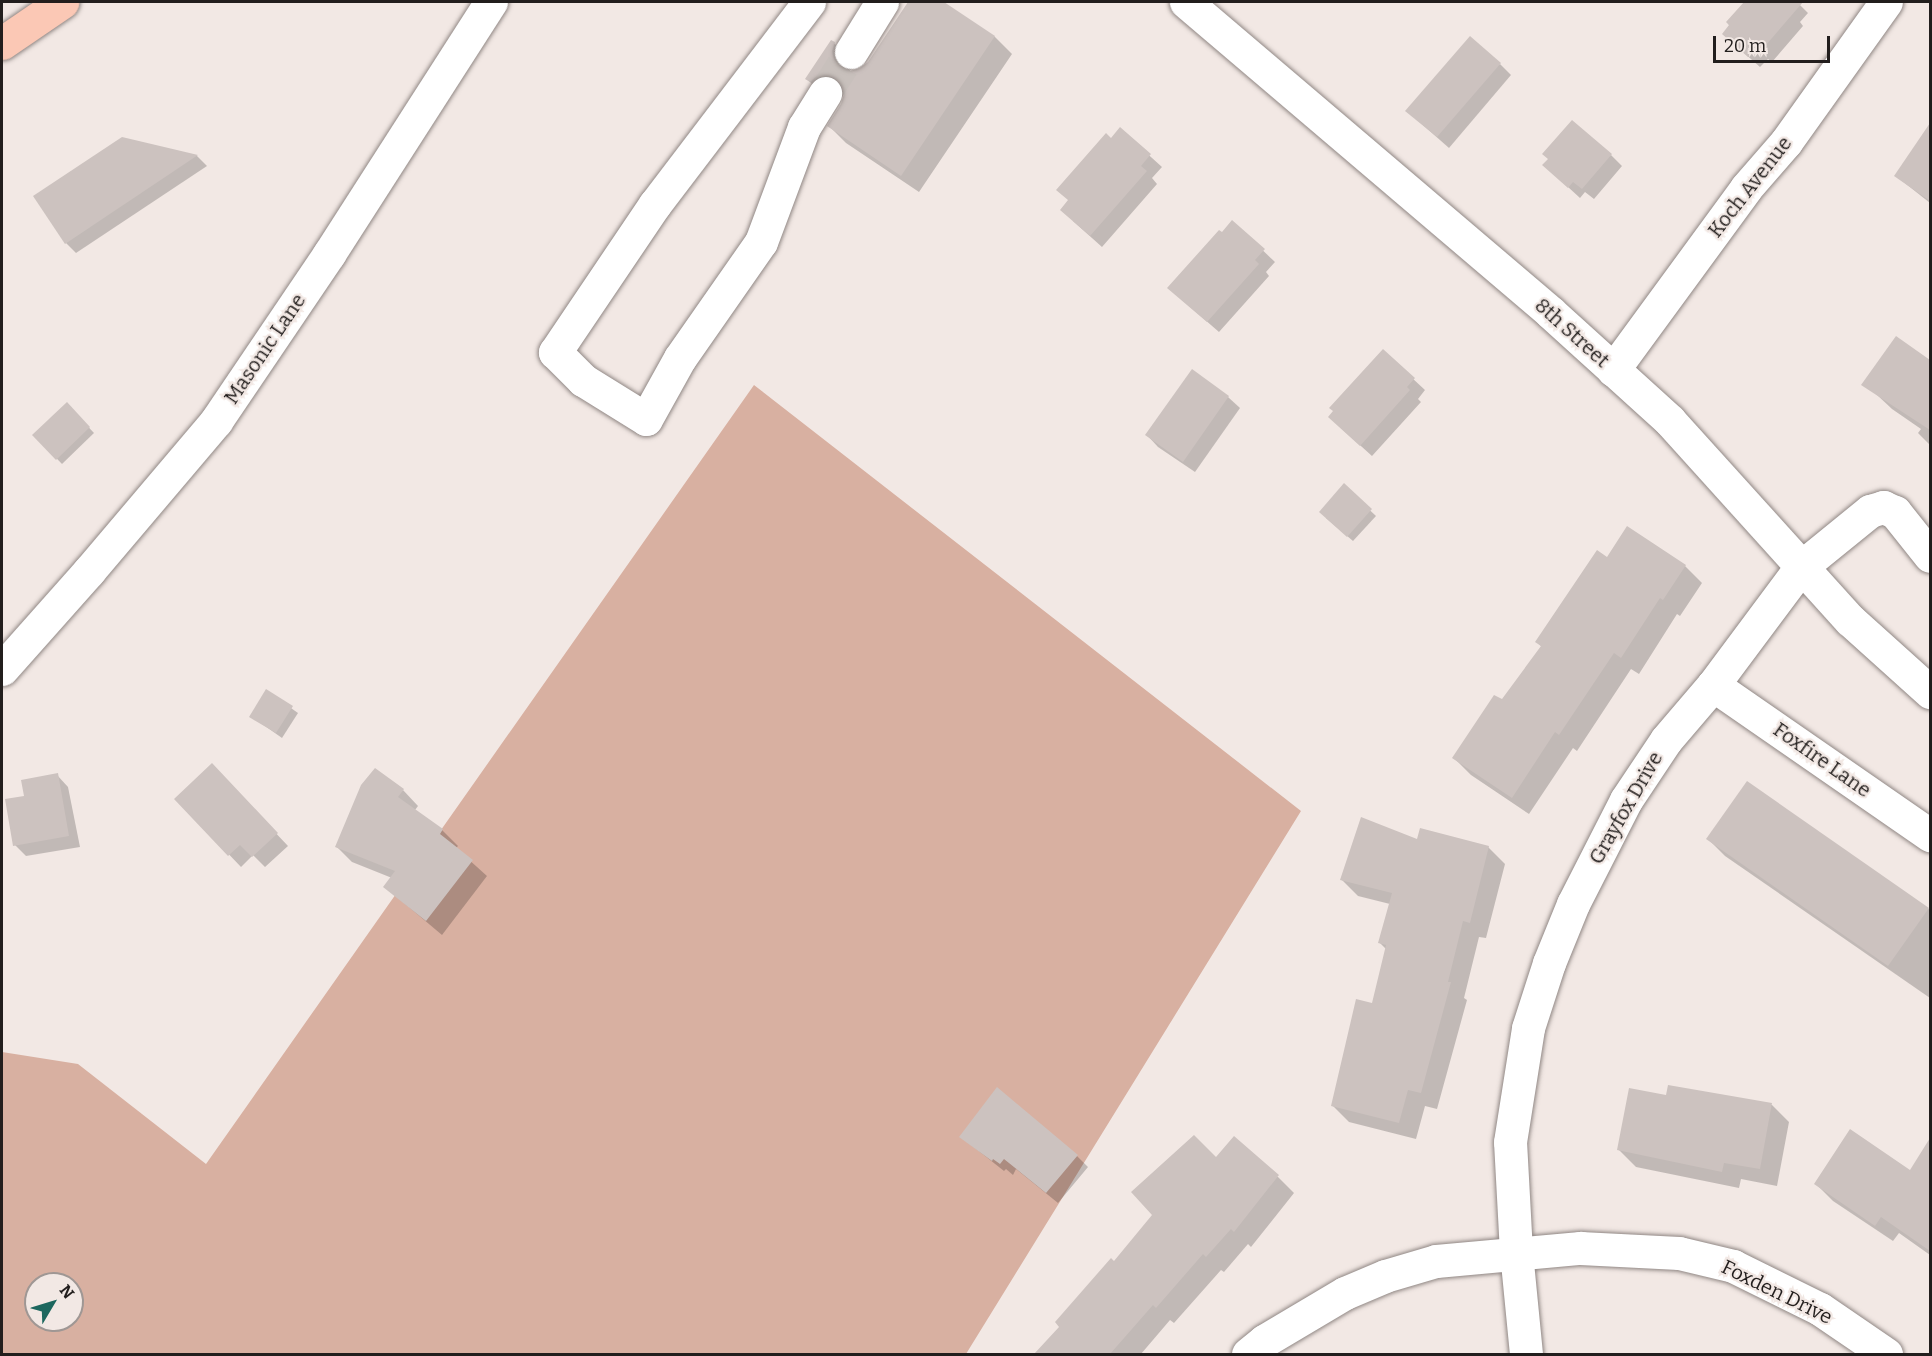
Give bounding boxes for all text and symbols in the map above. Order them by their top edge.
scale bar [1716,24,1833,62]
text: 20 m [1724,35,1766,57]
street label: Koch Avenue [1703,132,1797,242]
street label: Masonic Lane [219,289,311,409]
street label: 8th Street [1530,293,1614,373]
street label: Foxfire Lane [1769,718,1875,802]
street label: Grayfox Drive [1584,748,1668,868]
street label: Foxden Drive [1718,1255,1836,1329]
north arrow [24,1272,84,1332]
text: N [56,1281,78,1303]

